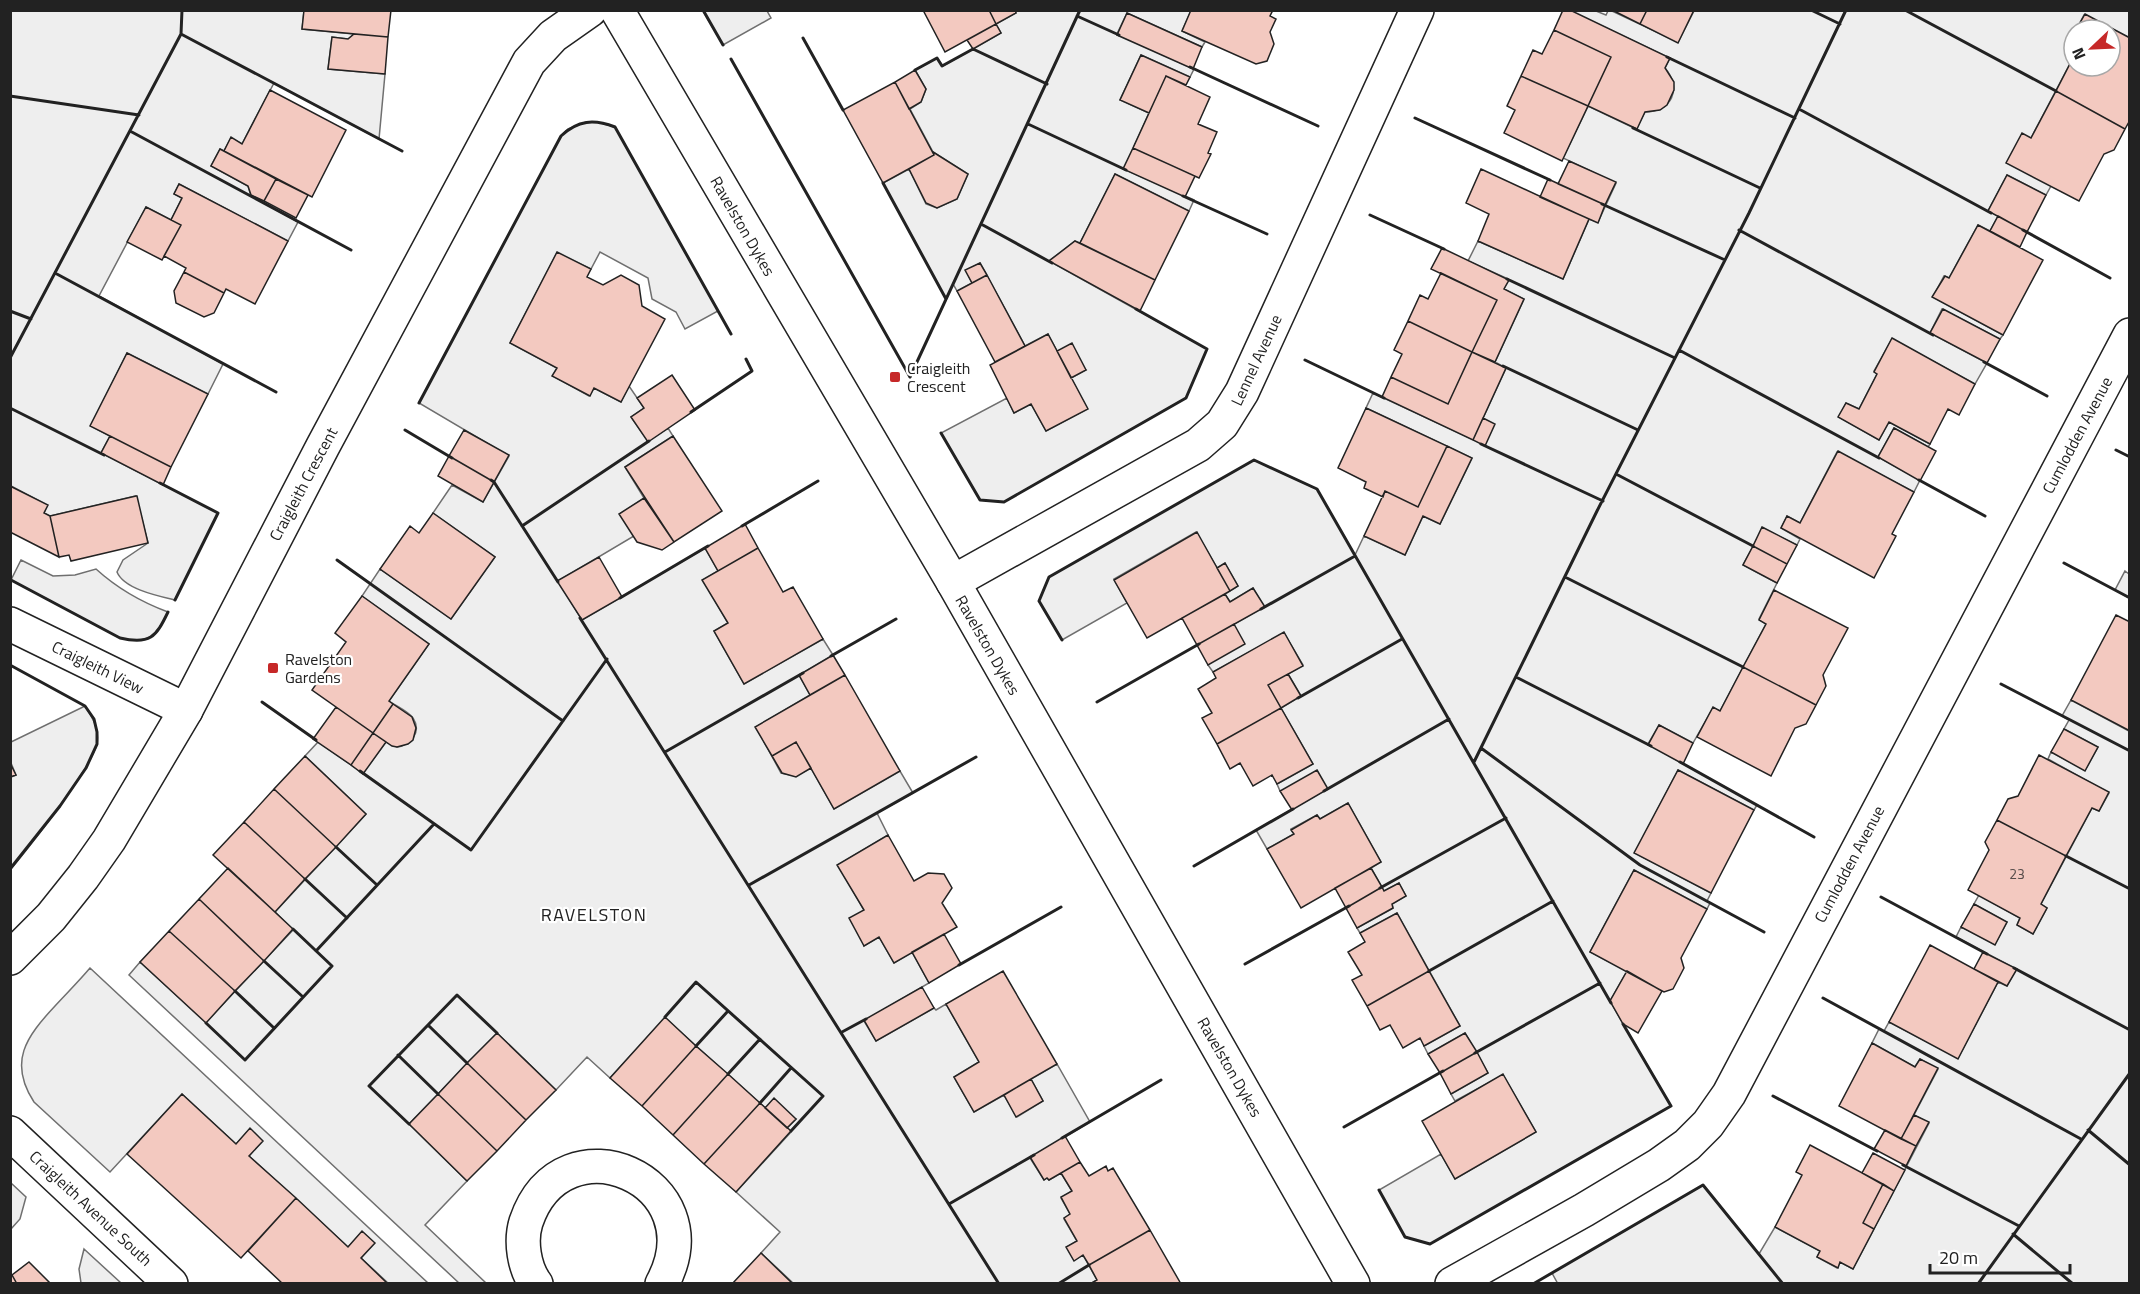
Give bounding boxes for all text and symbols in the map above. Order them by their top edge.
north arrow [2062,18,2122,78]
text: N [2065,44,2091,64]
street label: Ravelston Dykes [705,172,781,280]
street label: Lennel Avenue [1224,310,1288,410]
place label: Craigleith Crescent [907,356,970,398]
marker: Craigleith Crescent [888,370,902,384]
street label: Cumlodden Avenue [2036,372,2118,498]
street label: Craigleith Crescent [263,423,343,545]
street label: Ravelston Dykes [950,591,1026,699]
street label: Craigleith View [48,634,148,700]
place label: Ravelston Gardens [285,647,352,689]
marker: Ravelston Gardens [266,661,280,675]
street label: Cumlodden Avenue [1808,801,1890,927]
house number: 23 [2009,863,2025,884]
district label: RAVELSTON [541,901,647,928]
street label: Ravelston Dykes [1192,1013,1268,1121]
street label: Craigleith Avenue South [24,1145,158,1271]
scale bar [1930,1237,2070,1275]
text: 20 m [1939,1244,1978,1271]

